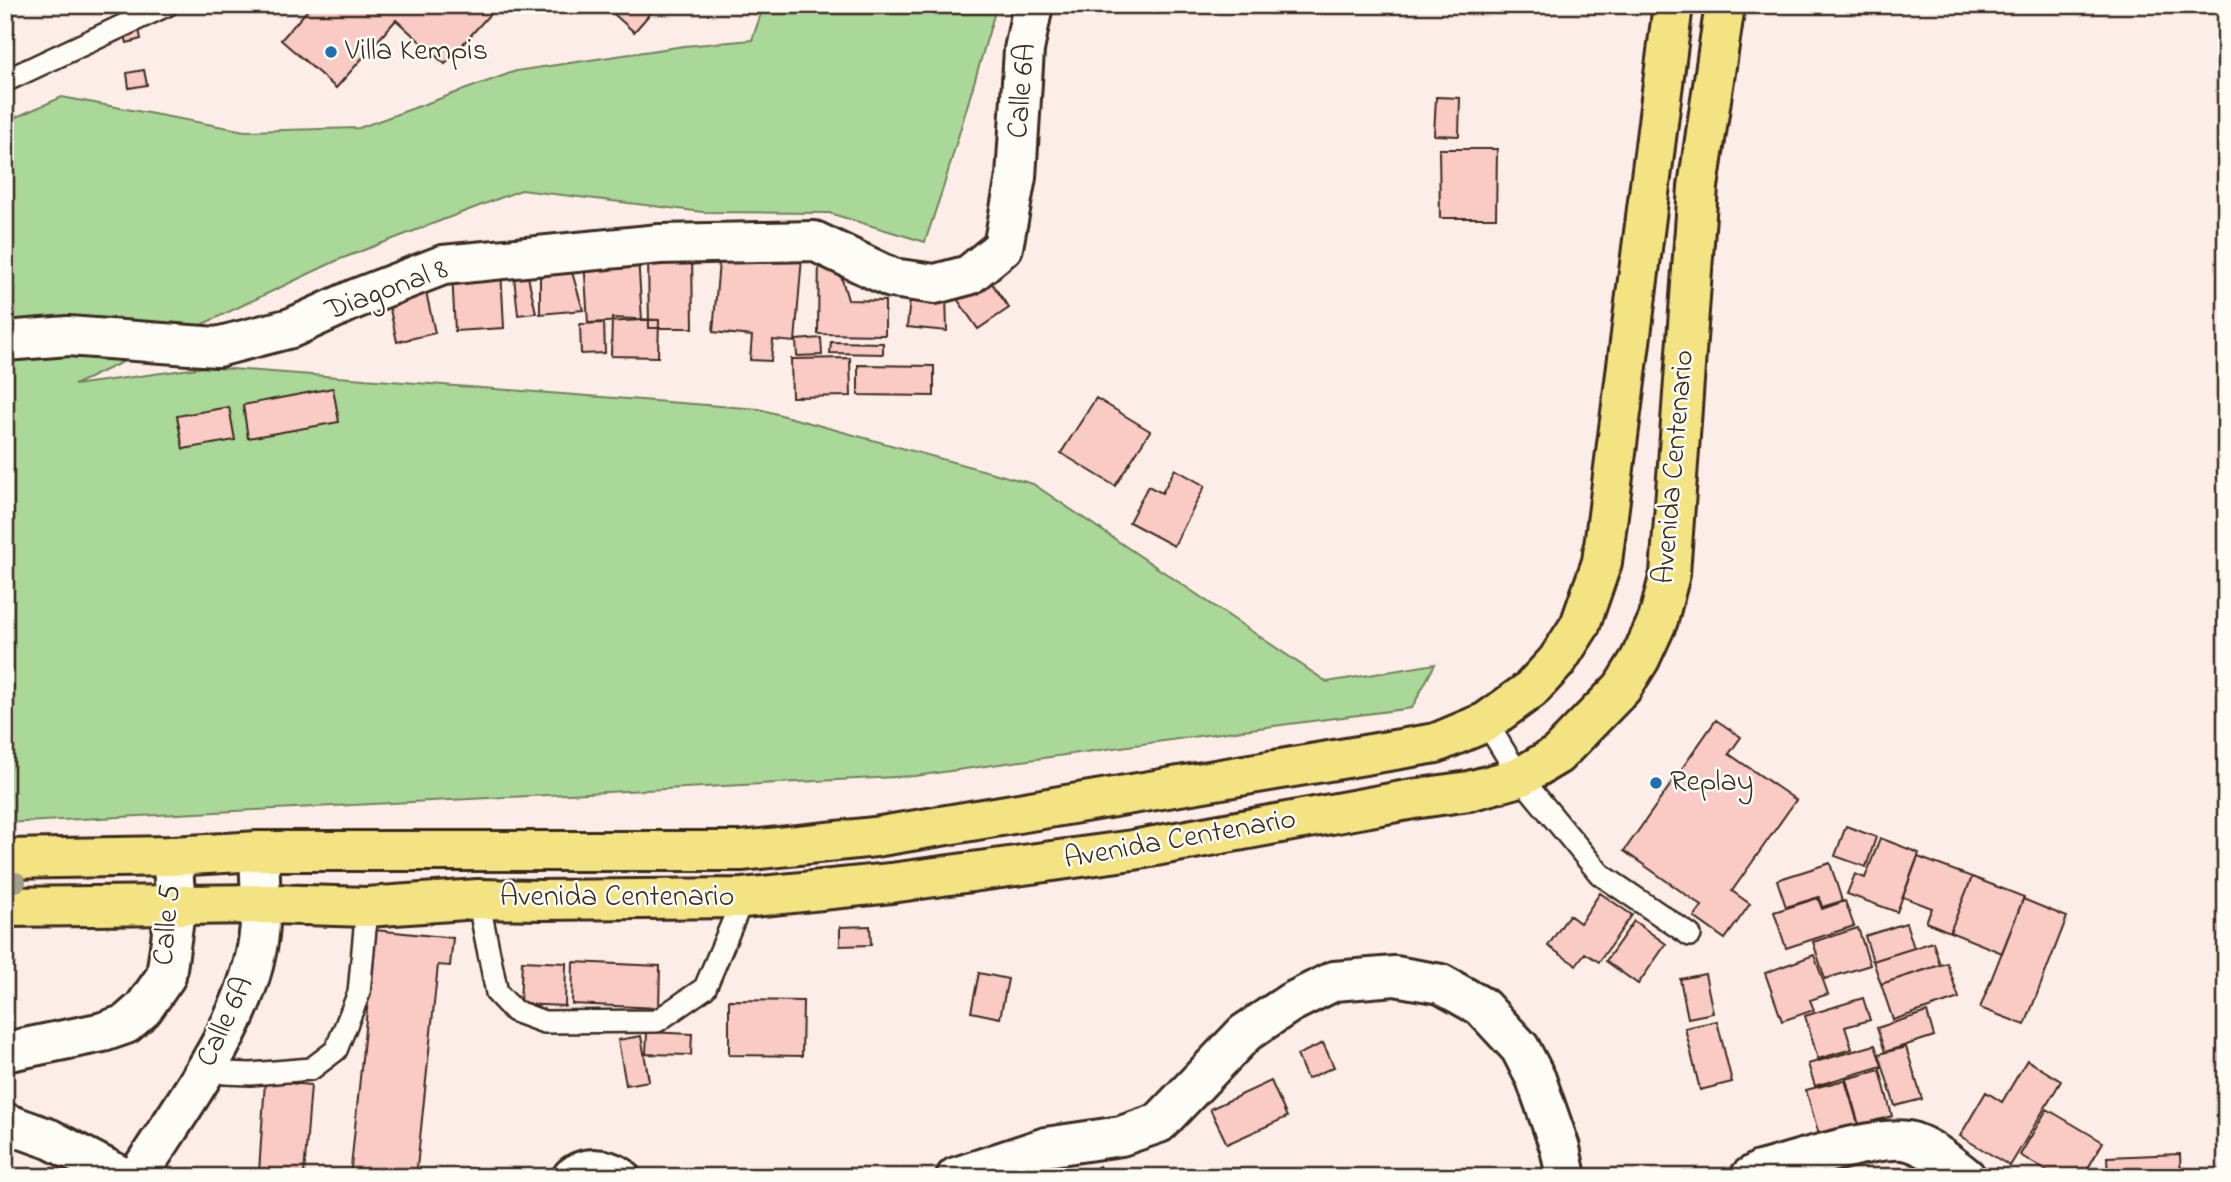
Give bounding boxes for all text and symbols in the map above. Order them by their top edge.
place label: Villa Kempis [344,30,488,74]
street label: Calle 6A [997,42,1049,140]
marker: Villa Kempis [323,44,339,60]
street label: Diagonal 8 [319,249,454,334]
street label: Avenida Centenario [1643,348,1707,586]
place label: Replay [1670,761,1753,805]
marker: Replay [1648,775,1664,791]
street label: Avenida Centenario [1061,798,1299,882]
street label: Avenida Centenario [500,876,734,920]
street label: Calle 5 [143,883,193,967]
street label: Calle 6A [186,969,266,1075]

